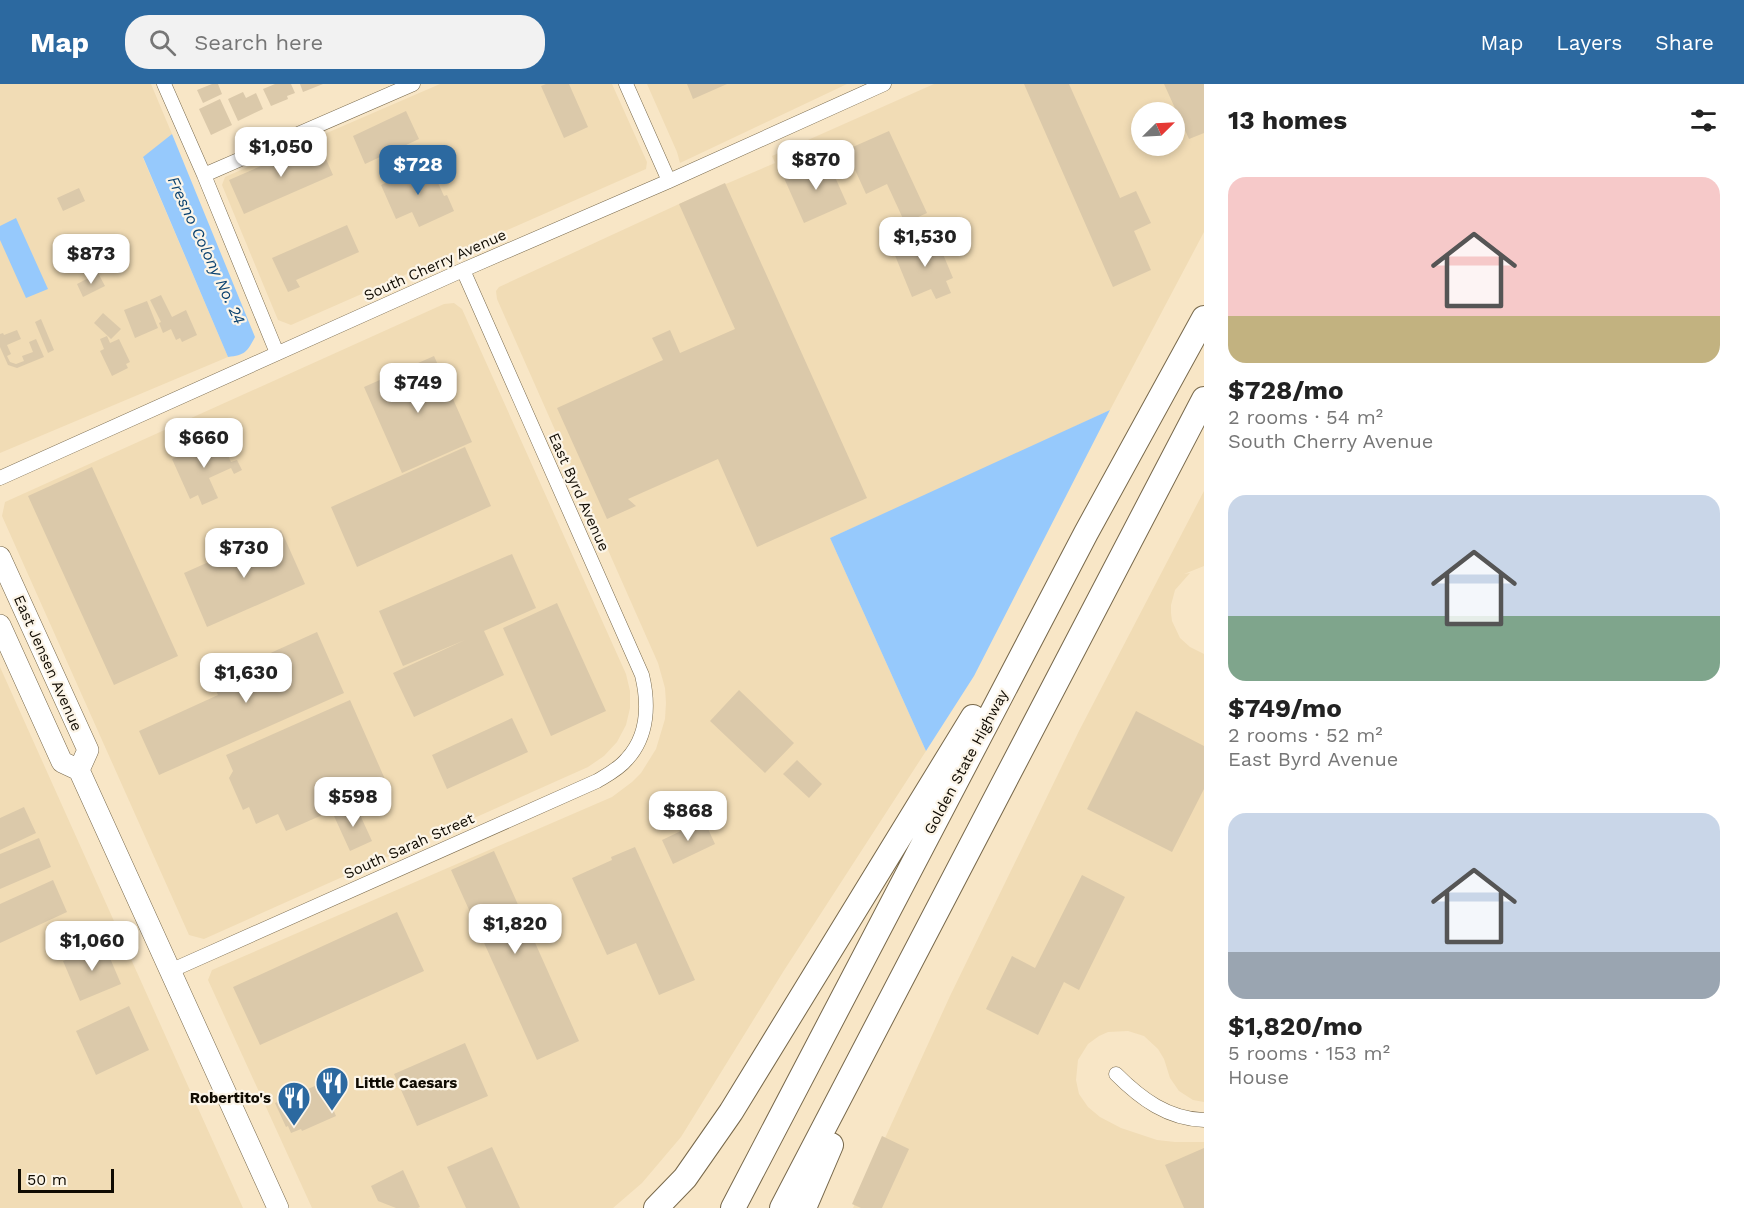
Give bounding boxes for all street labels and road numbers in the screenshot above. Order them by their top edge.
street label: South Cherry Avenue [361,225,509,305]
street label: East Byrd Avenue [545,430,613,554]
street label: East Jensen Avenue [10,592,86,734]
street label: Golden State Highway [920,686,1012,837]
street label: South Sarah Street [341,809,477,883]

